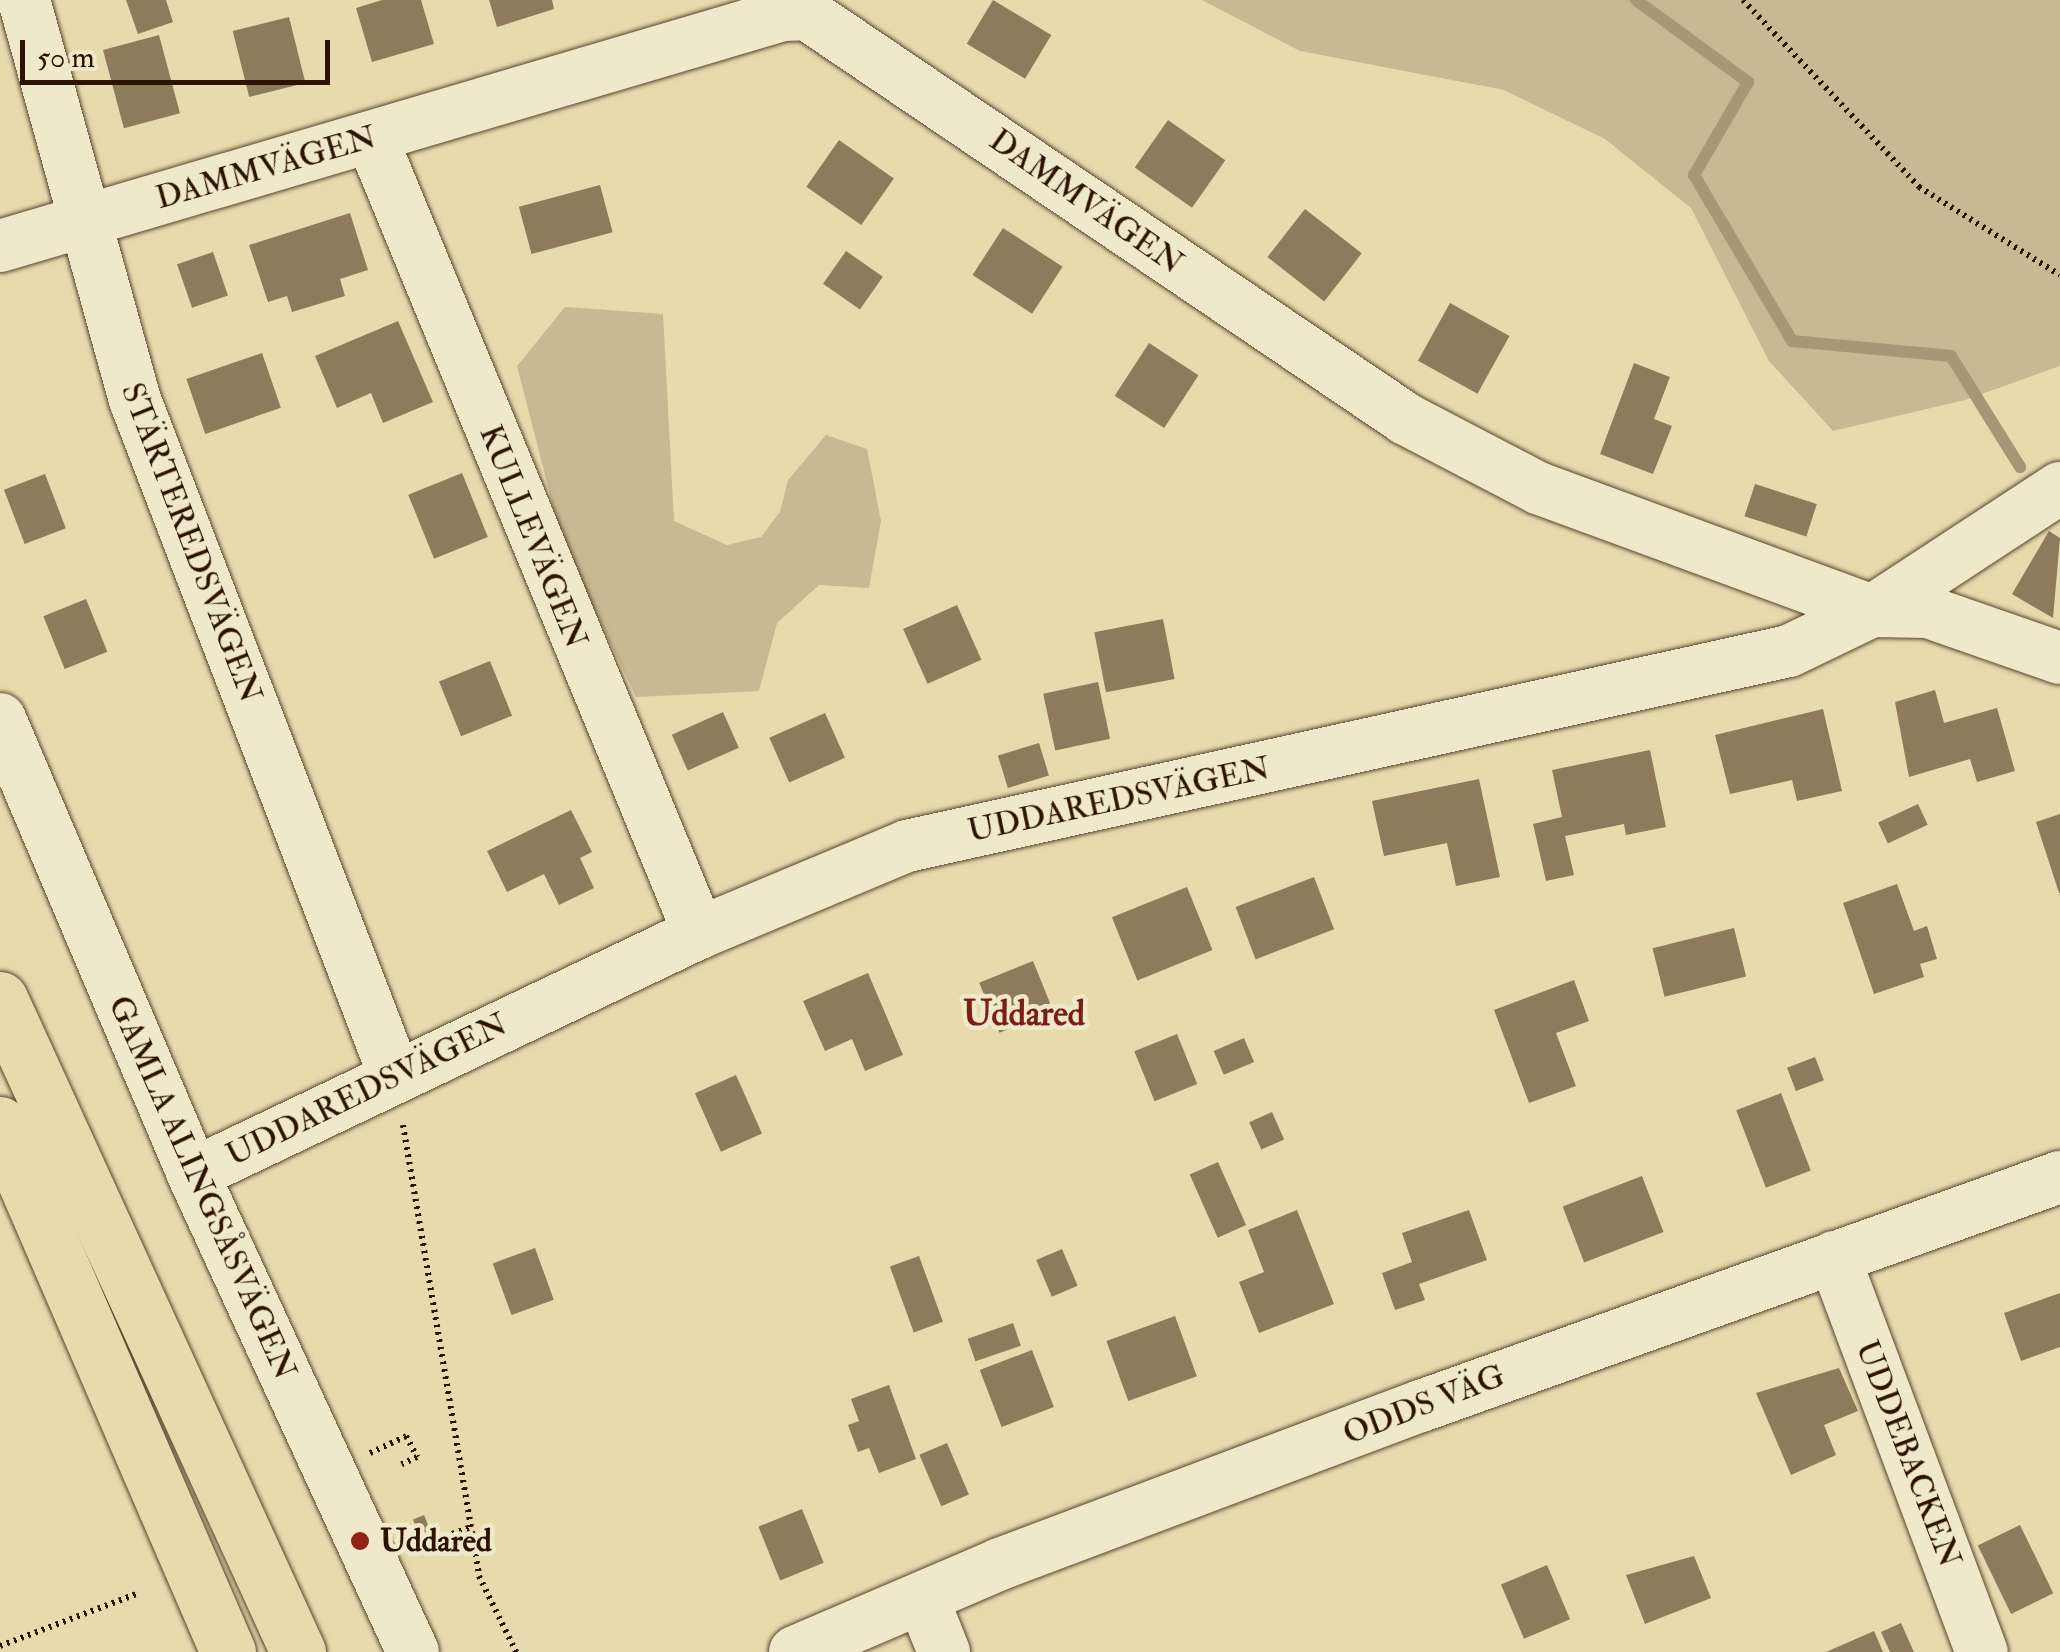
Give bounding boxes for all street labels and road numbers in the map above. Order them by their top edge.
street label: DAMMVÄGEN [151,118,381,218]
street label: DAMMVÄGEN [982,121,1190,283]
street label: STÄRTEREDSVÄGEN [112,378,270,708]
street label: KULLEVÄGEN [471,420,595,654]
street label: UDDAREDSVÄGEN [964,749,1274,851]
street label: GAMLA ALINGSÅSVÄGEN [100,990,304,1386]
street label: UDDAREDSVÄGEN [220,1005,514,1175]
street label: UDDEBACKEN [1847,1335,1969,1573]
street label: ODDS VÄG [1338,1357,1510,1453]

